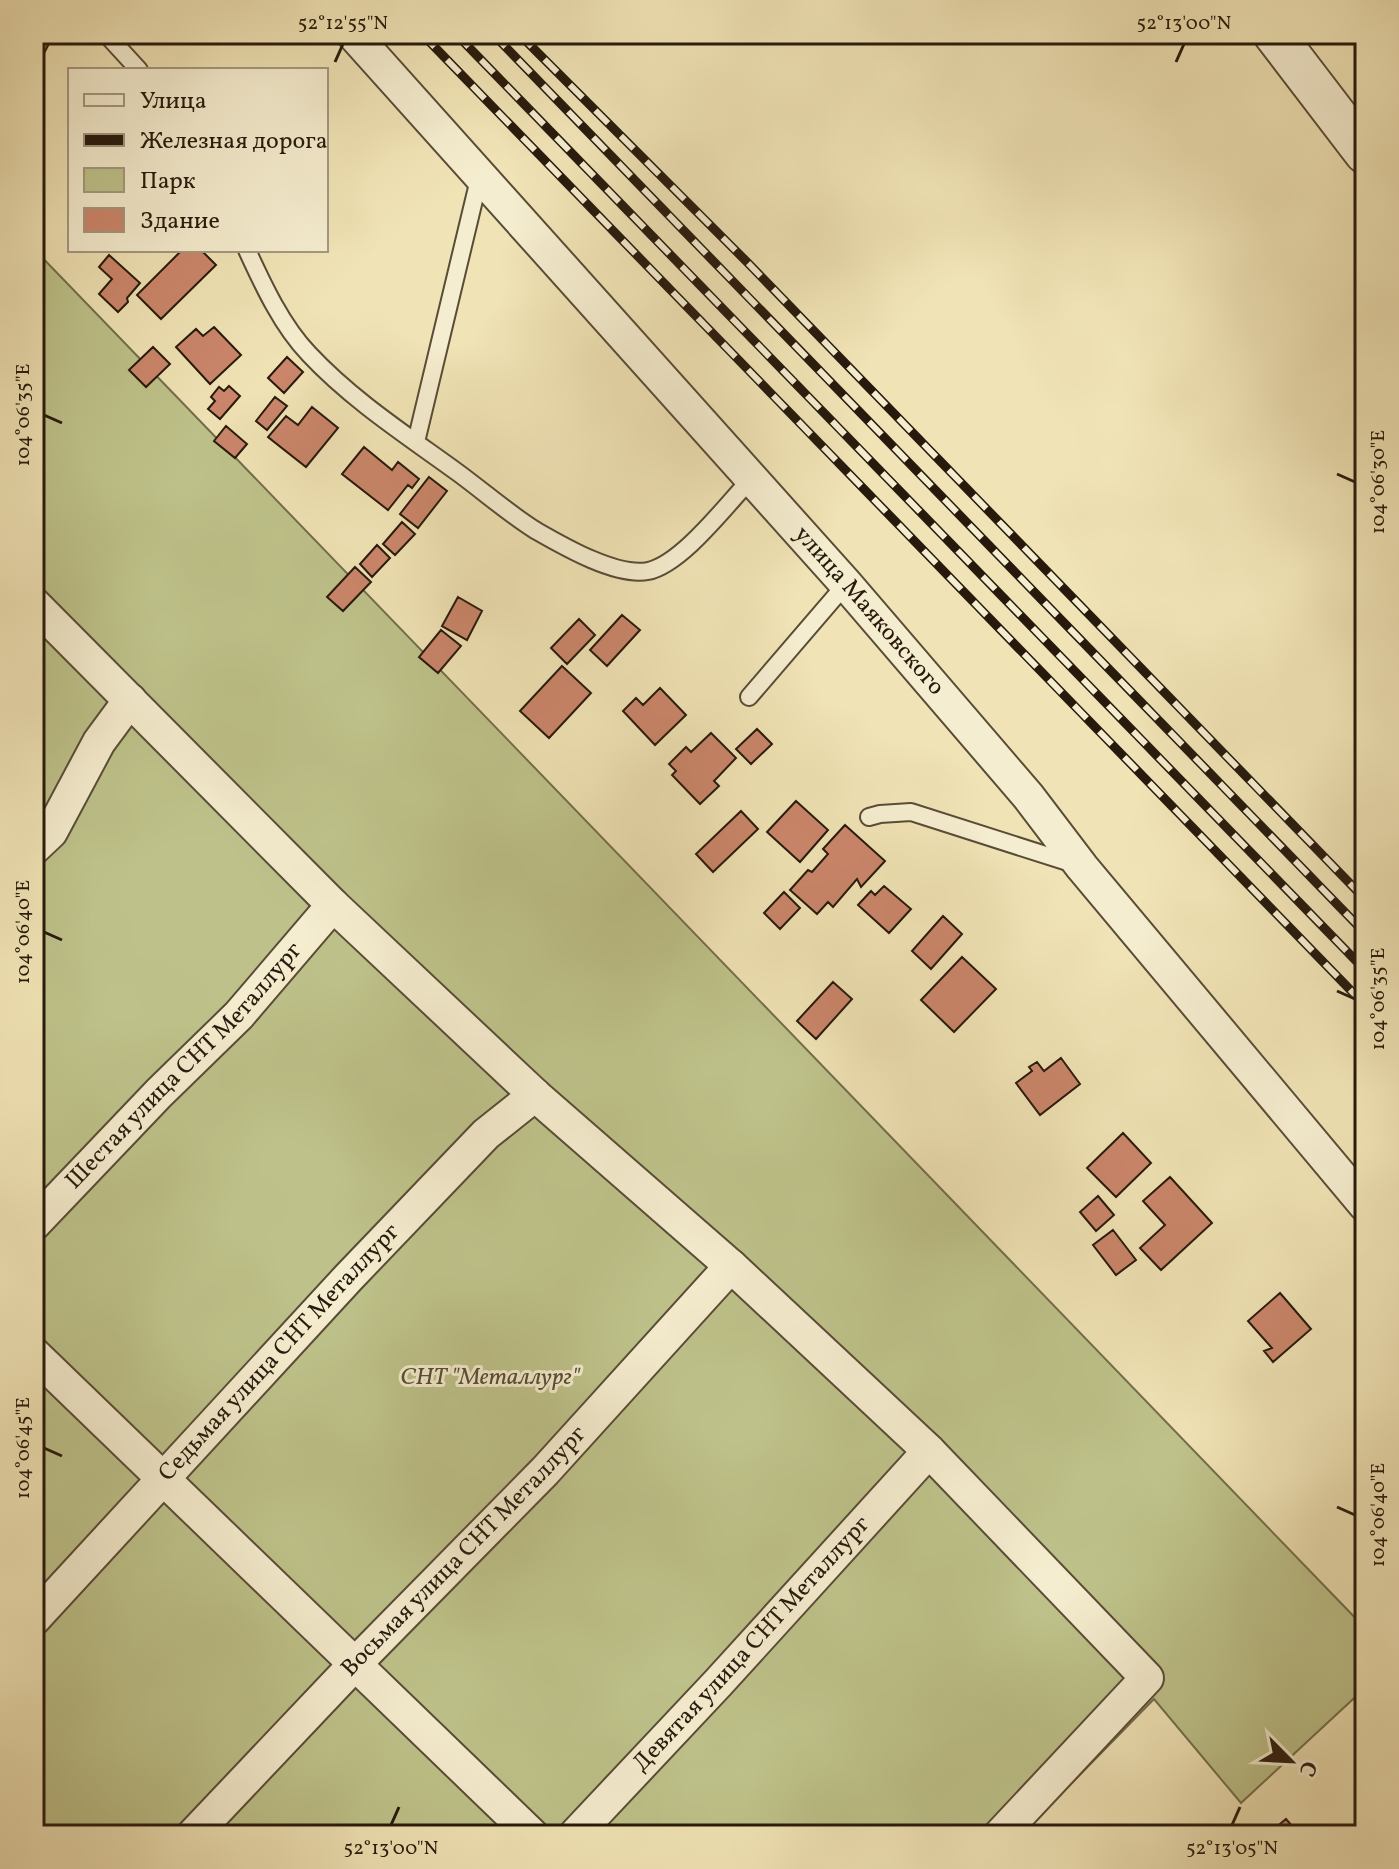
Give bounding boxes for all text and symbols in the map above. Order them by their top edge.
text: 52°12'55"N [298,10,388,38]
text: 52°13'00"N [1137,10,1232,38]
legend [68,68,328,252]
text: Улица [140,85,207,119]
text: Железная дорога [140,125,328,159]
text: Парк [140,165,196,199]
text: Здание [140,205,220,239]
text: 104°06'35"E [10,364,38,466]
text: 104°06'30"E [1365,430,1393,534]
street label: улица Маяковского [785,519,952,703]
text: 104°06'40"E [10,880,38,984]
street label: Шестая улица СНТ Металлург [58,935,311,1198]
text: 104°06'35"E [1365,948,1393,1050]
street label: Седьмая улица СНТ Металлург [151,1216,408,1490]
park label: СНТ "Металлург" [400,1361,581,1395]
text: 104°06'45"E [10,1397,38,1499]
street label: Восьмая улица СНТ Металлург [334,1418,595,1685]
text: 104°06'40"E [1365,1463,1393,1567]
street label: Девятая улица СНТ Металлург [625,1509,879,1780]
north arrow [1251,1721,1331,1801]
text: С [1290,1755,1324,1781]
text: 52°13'00"N [344,1835,439,1863]
text: 52°13'05"N [1186,1835,1278,1863]

